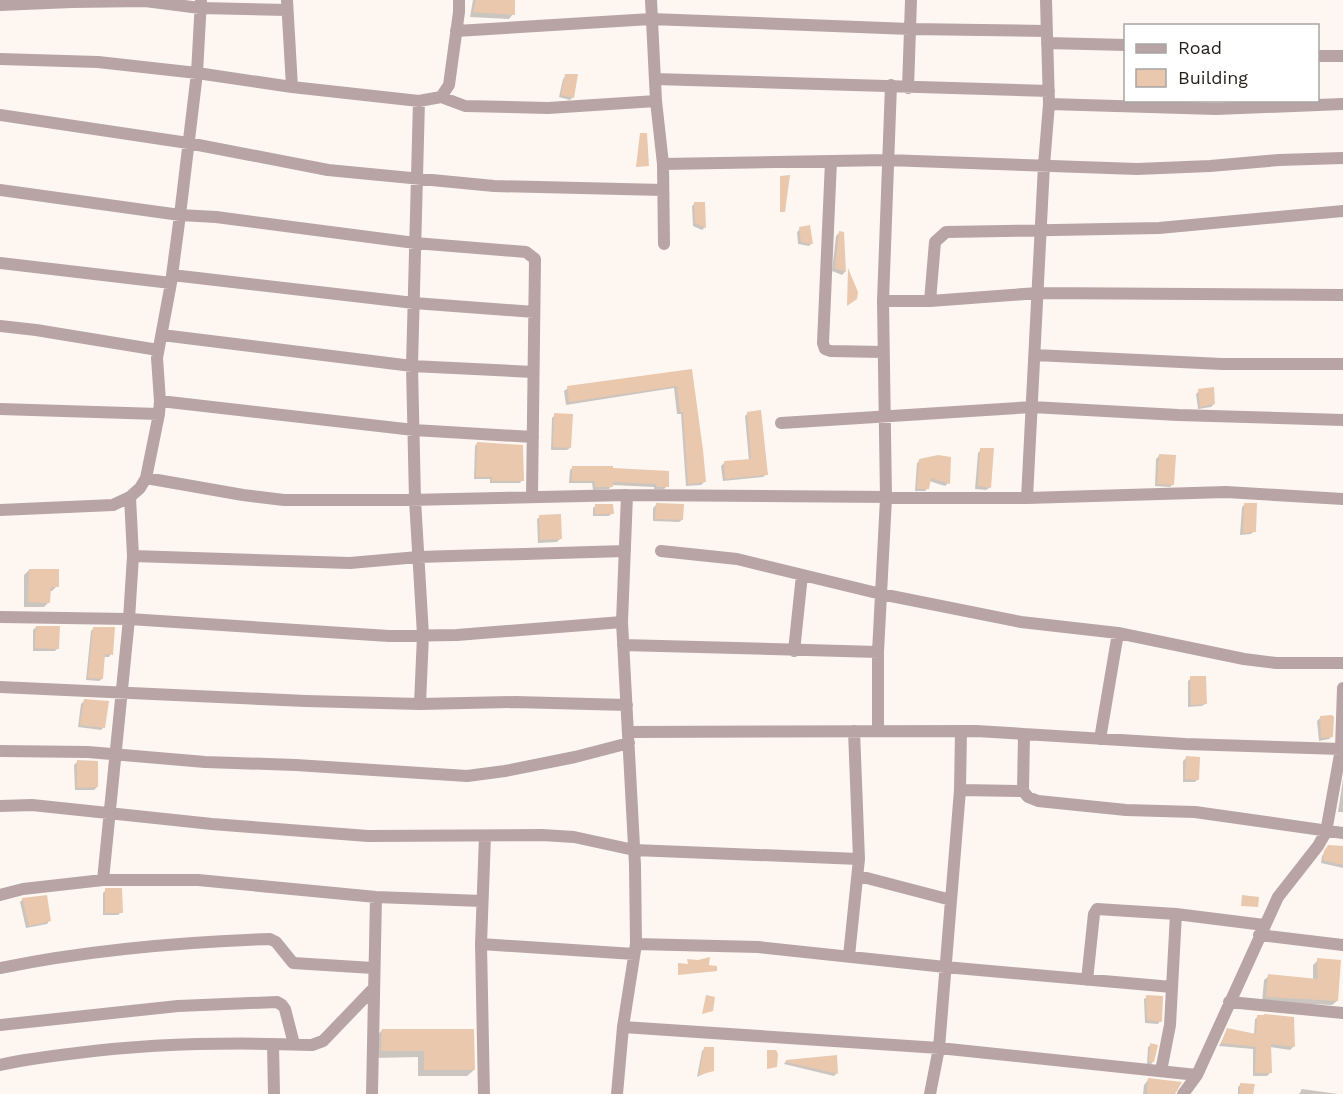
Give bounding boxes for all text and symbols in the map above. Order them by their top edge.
legend [1124,24,1319,102]
text: Road [1178,37,1222,58]
text: Building [1178,67,1248,88]

